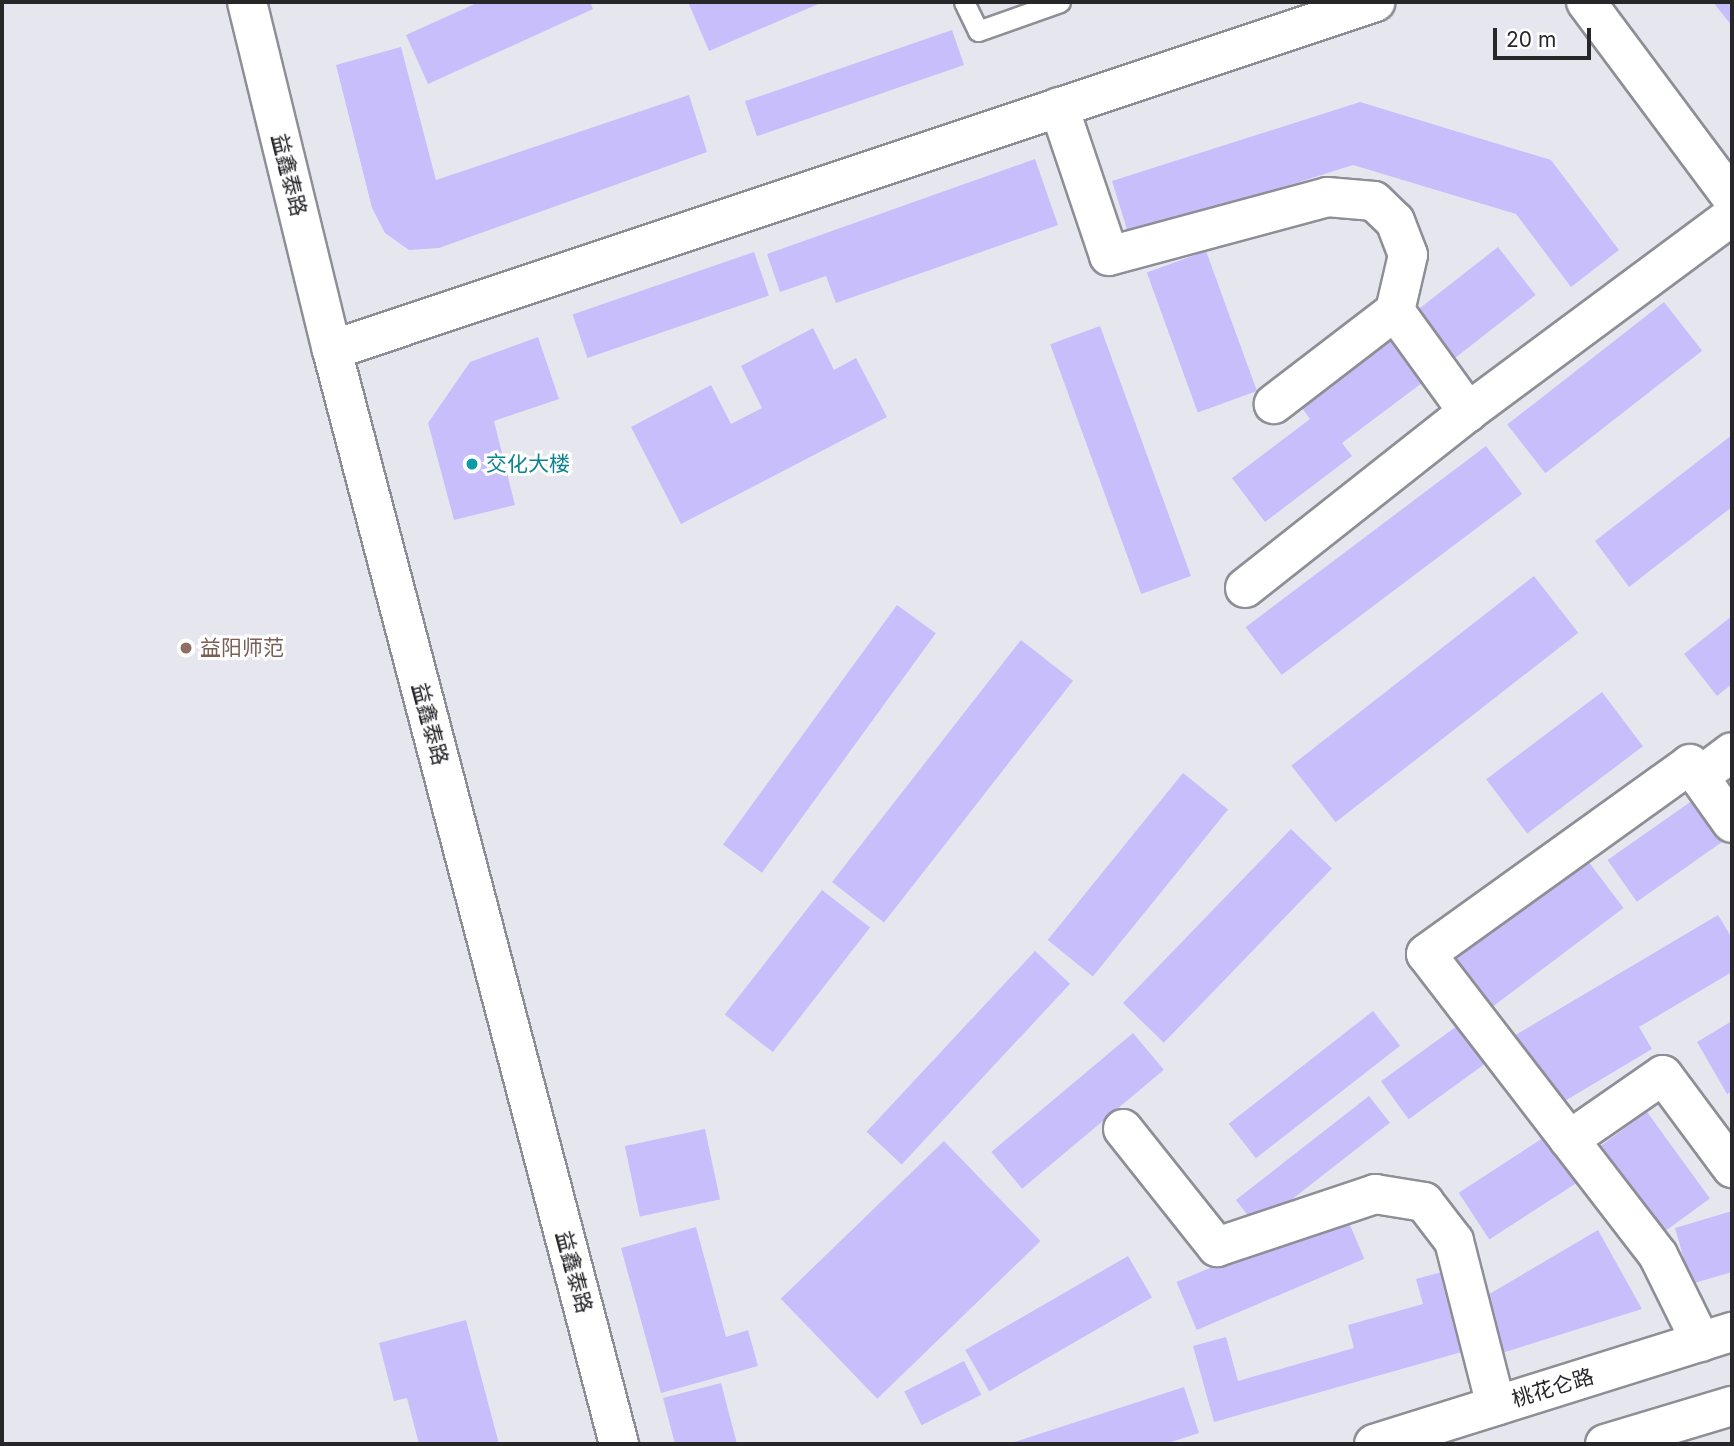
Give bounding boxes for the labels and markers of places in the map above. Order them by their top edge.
place label: 交化大楼 [486,451,570,477]
marker: 交化大楼 [464,456,480,472]
place label: 益阳师范 [200,635,284,661]
marker: 益阳师范 [178,640,194,656]

